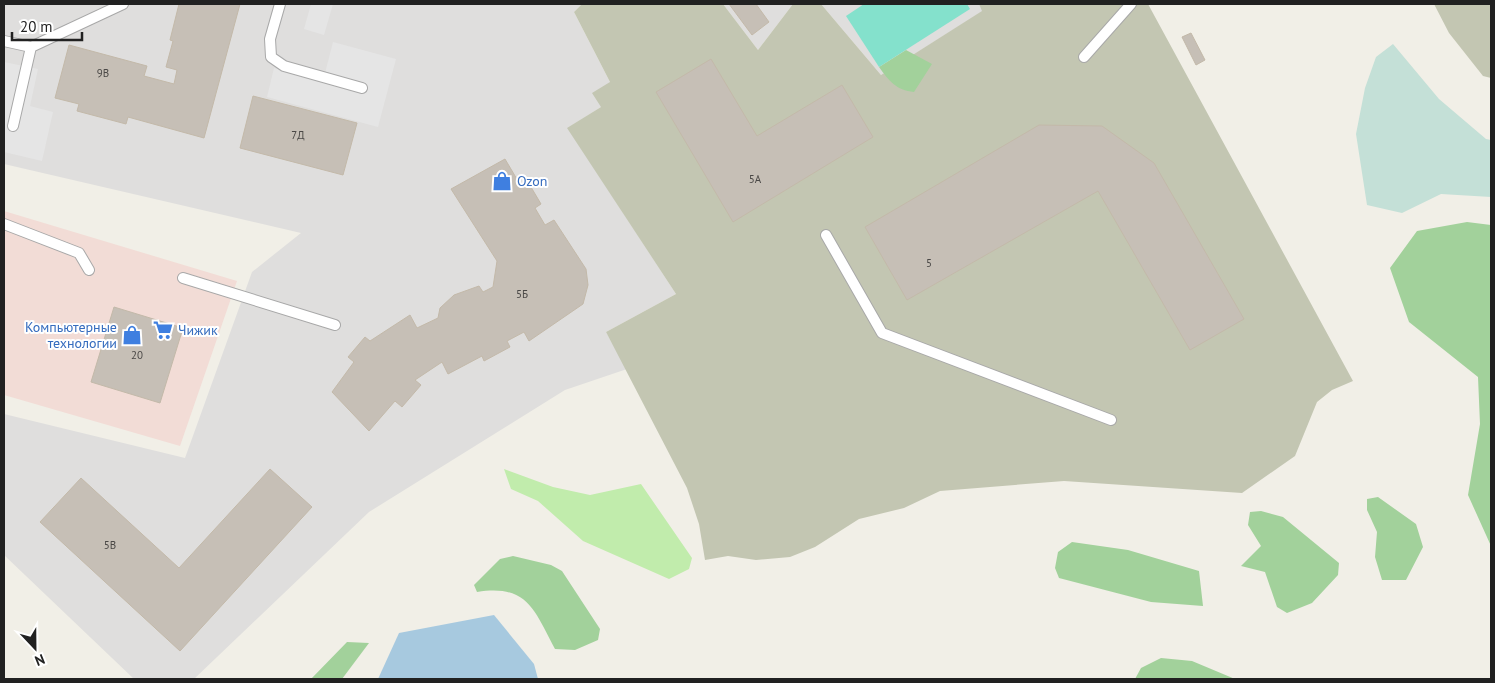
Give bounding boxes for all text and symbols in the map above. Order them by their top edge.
scale bar [12,10,82,42]
text: 20 m [20,17,53,36]
house number: 9В [97,66,109,80]
house number: 7Д [291,128,305,142]
shop icon: Ozon [491,170,513,192]
place label: Ozon [517,172,547,190]
house number: 5А [749,172,762,186]
house number: 5 [926,256,932,270]
house number: 5Б [516,287,528,301]
place label: Компьютерные технологии [25,318,117,352]
supermarket icon: Чижик [152,319,174,341]
place label: Чижик [178,321,218,339]
shop icon: Компьютерные технологии [121,324,143,346]
house number: 20 [131,348,143,362]
house number: 5В [104,538,116,552]
north arrow [10,623,60,673]
text: N [32,650,48,670]

